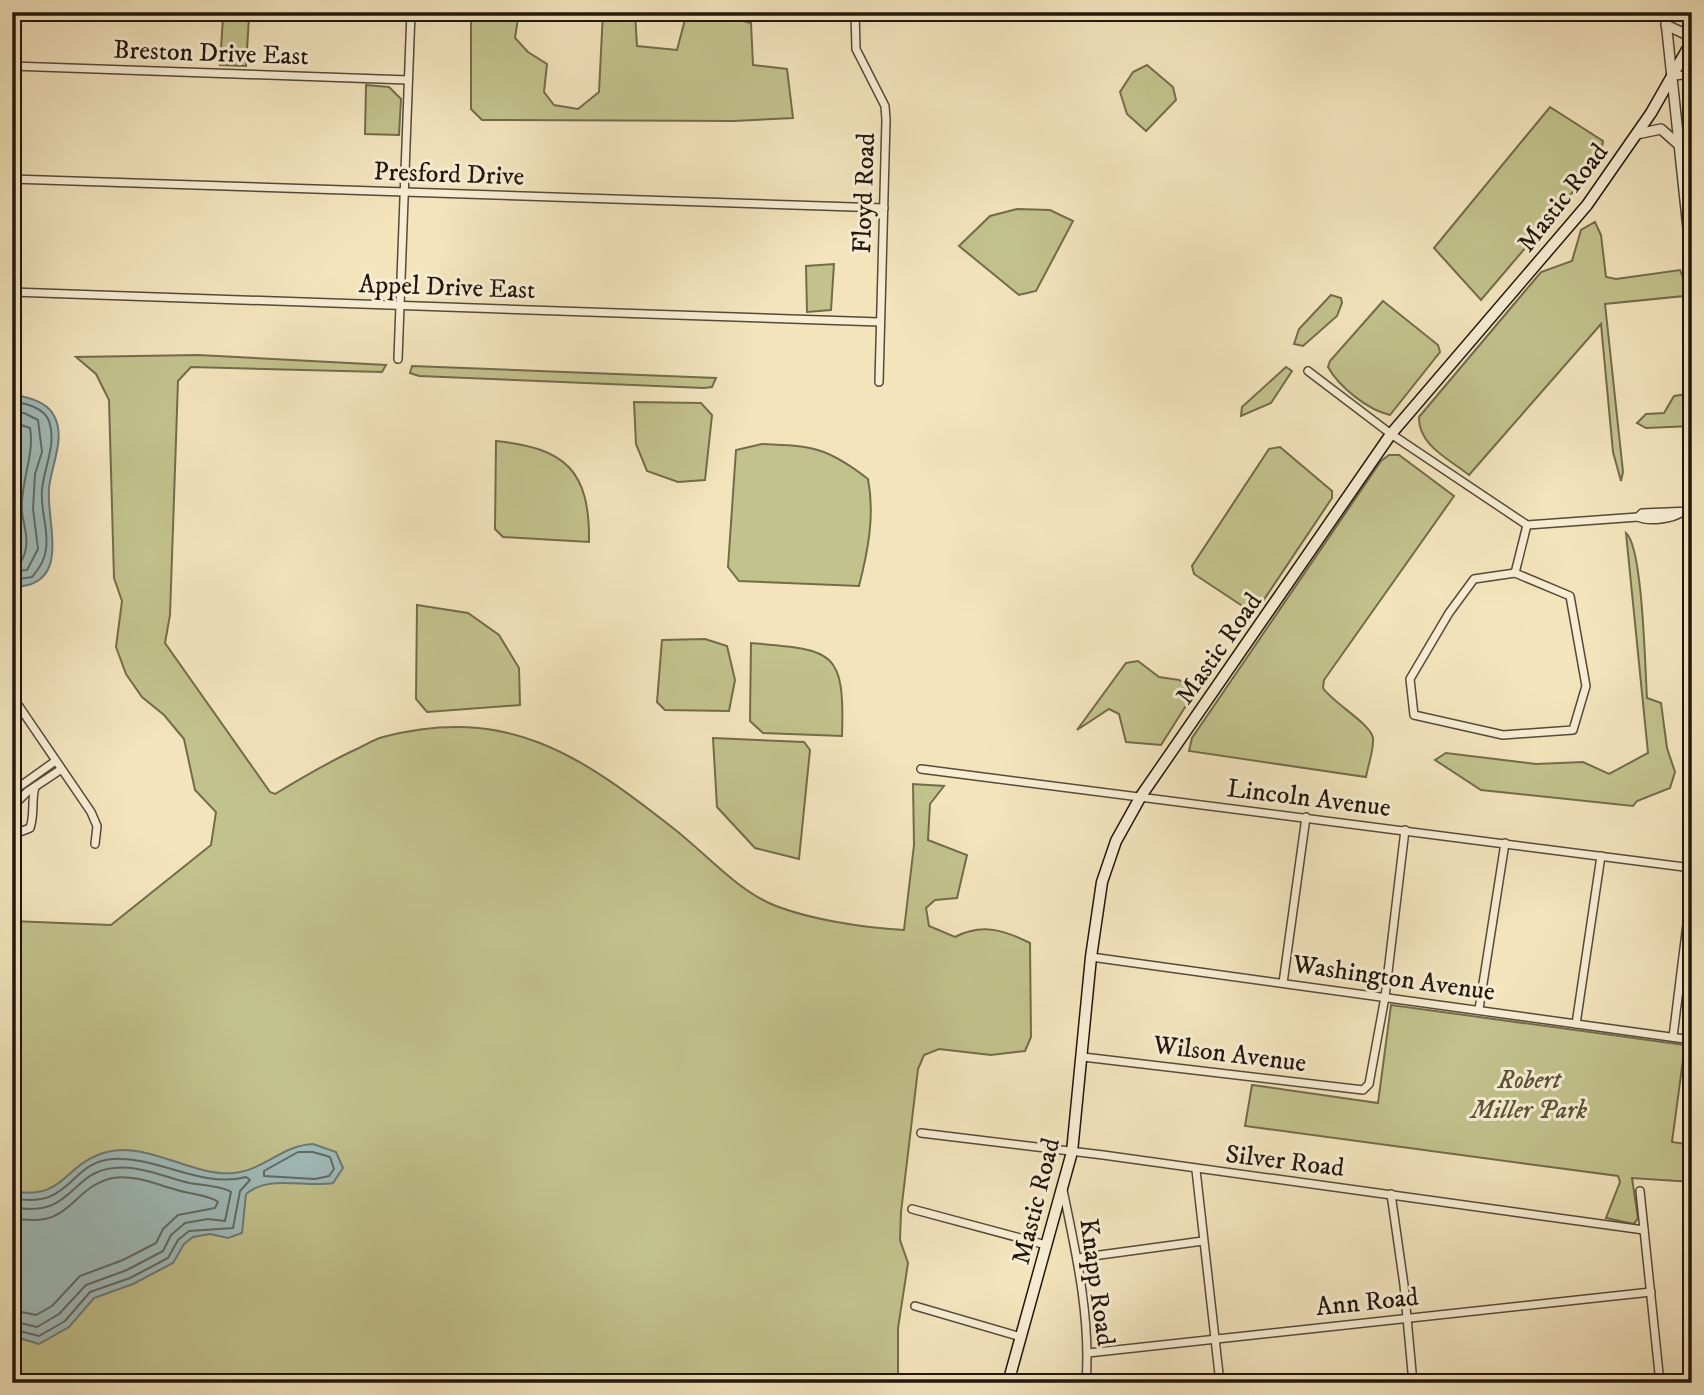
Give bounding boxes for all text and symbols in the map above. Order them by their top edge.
street label: Breston Drive East [113,34,309,73]
street label: Floyd Road [846,132,883,254]
street label: Mastic Road [1510,137,1616,259]
street label: Presford Drive [373,155,525,194]
street label: Appel Drive East [358,268,536,307]
street label: Mastic Road [1169,586,1270,711]
street label: Lincoln Avenue [1225,772,1393,825]
street label: Washington Avenue [1290,948,1497,1009]
street label: Wilson Avenue [1151,1029,1308,1080]
park label: Robert Miller Park [1469,1064,1587,1127]
street label: Mastic Road [1005,1135,1068,1268]
street label: Silver Road [1224,1138,1346,1185]
street label: Knapp Road [1071,1216,1122,1348]
street label: Ann Road [1314,1281,1420,1324]

